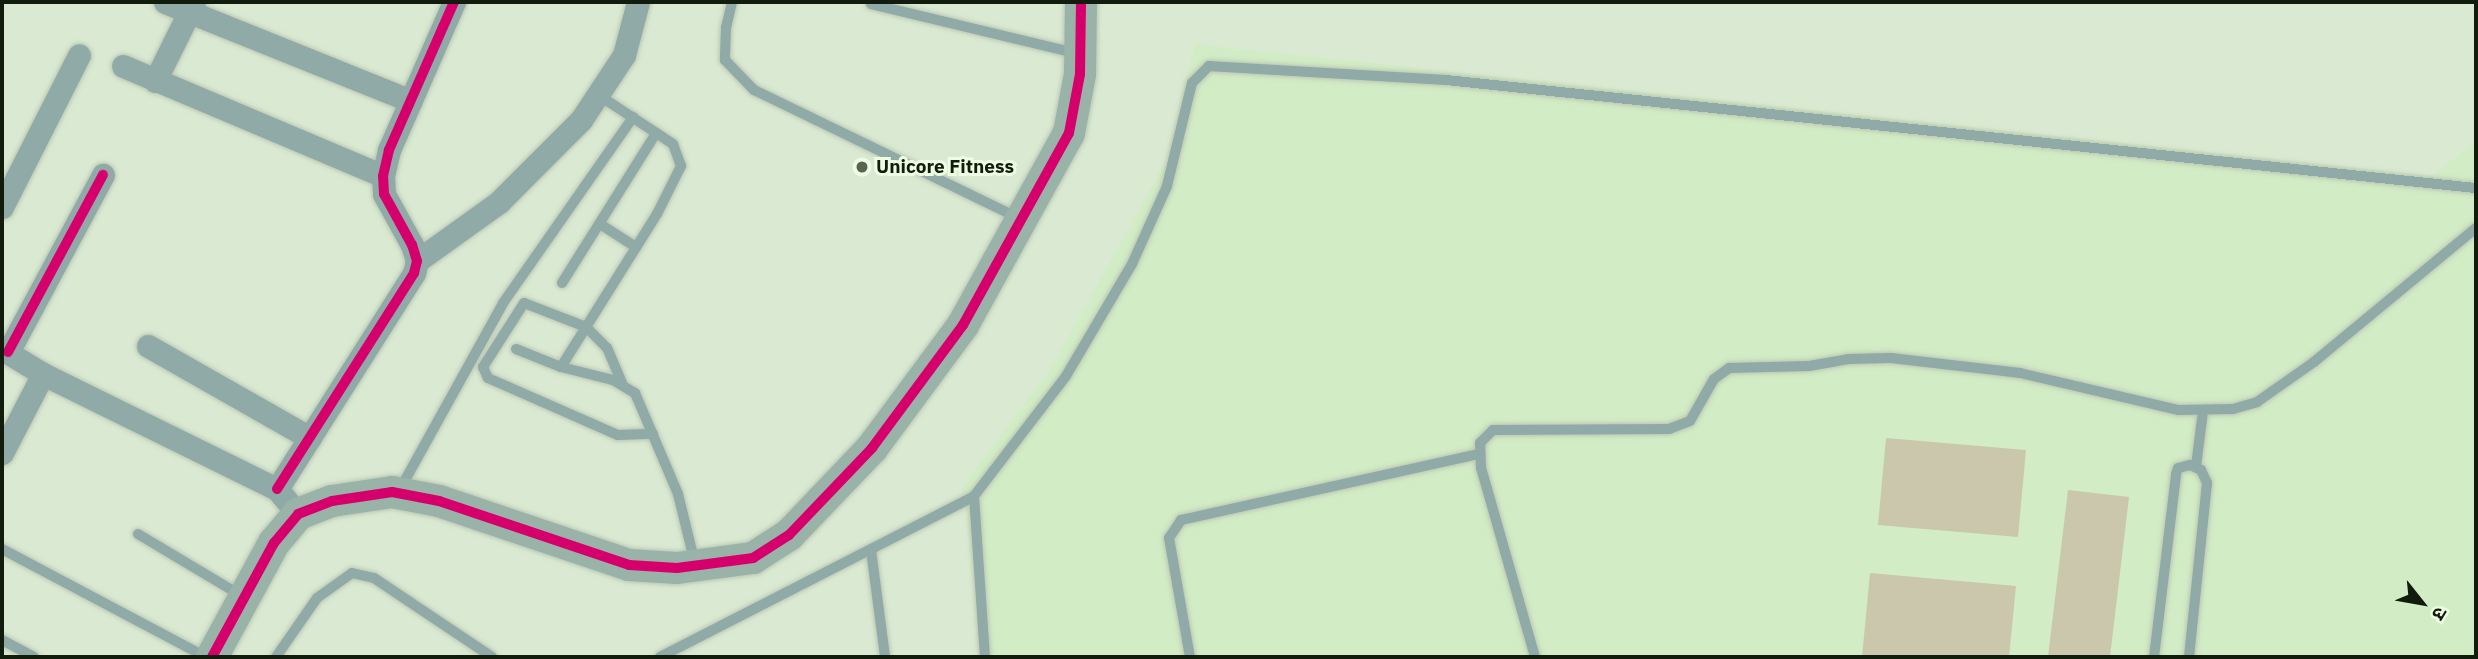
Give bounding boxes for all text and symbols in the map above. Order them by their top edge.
place label: Unicore Fitness [876,156,1014,178]
marker: Unicore Fitness [854,159,870,175]
north arrow [2387,568,2457,638]
text: उ [2427,603,2453,625]

